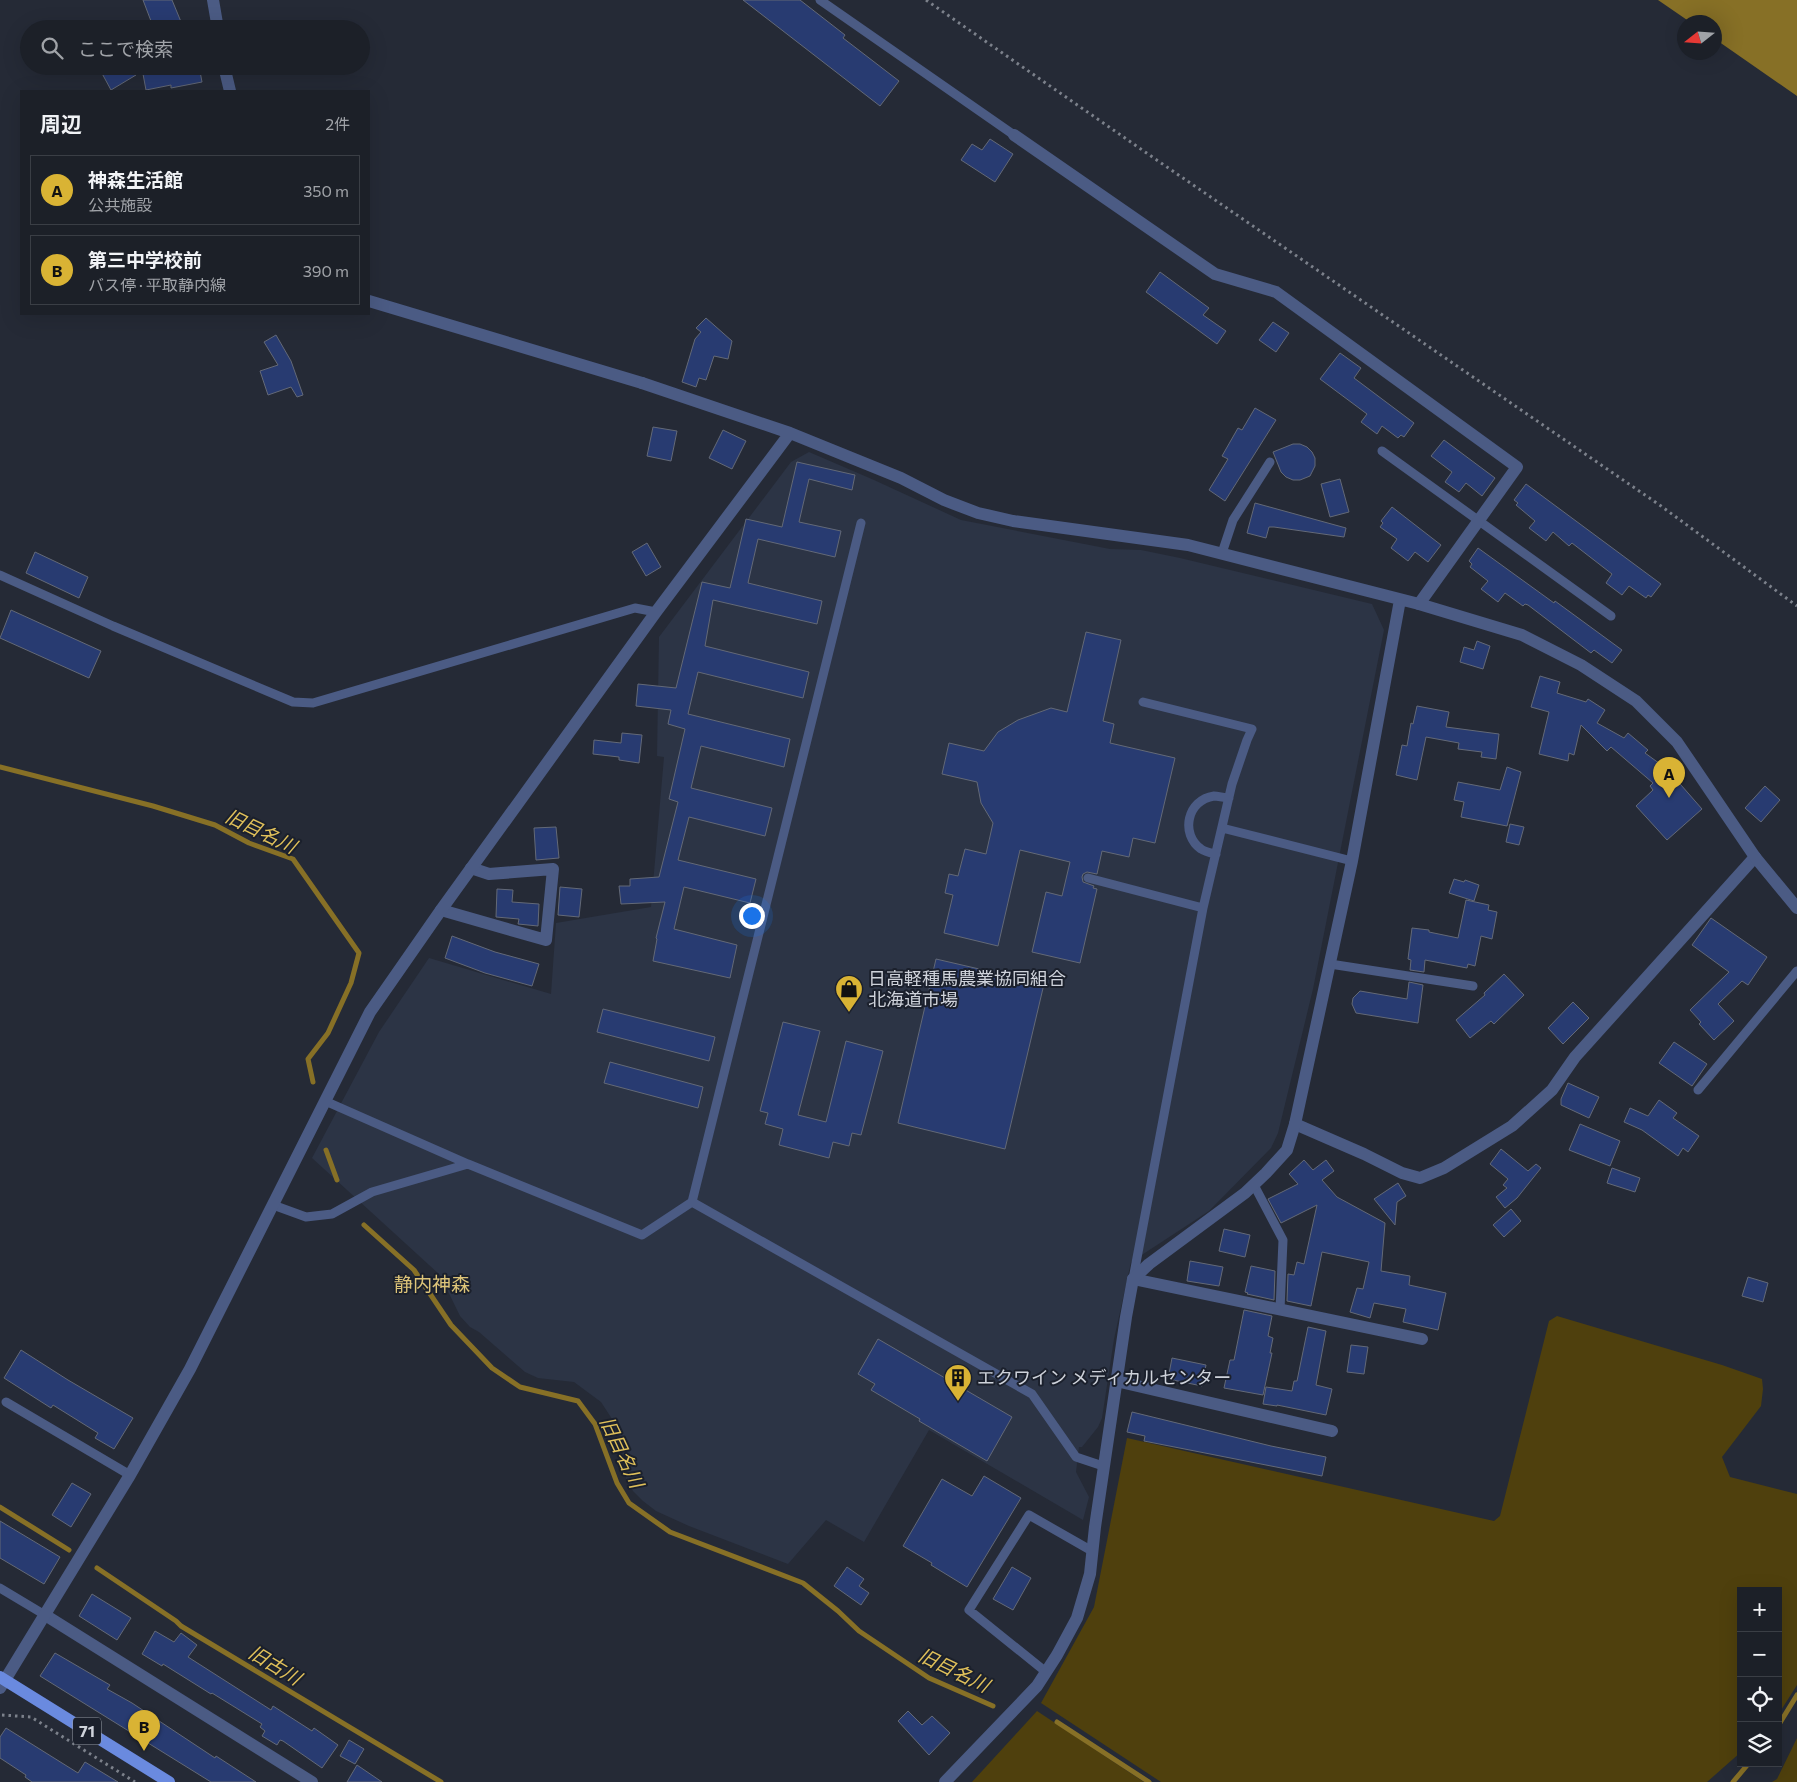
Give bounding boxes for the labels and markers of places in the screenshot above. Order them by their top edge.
pin: A [1653,757,1685,798]
place label: 日高軽種馬農業協同組合 北海道市場 [868,967,1066,1010]
shop icon: 日高軽種馬農業協同組合 北海道市場 [834,974,864,1013]
building icon: エクワイン メディカルセンター [943,1363,973,1402]
place label: エクワイン メディカルセンター [977,1366,1231,1388]
pin: B [128,1710,160,1751]

